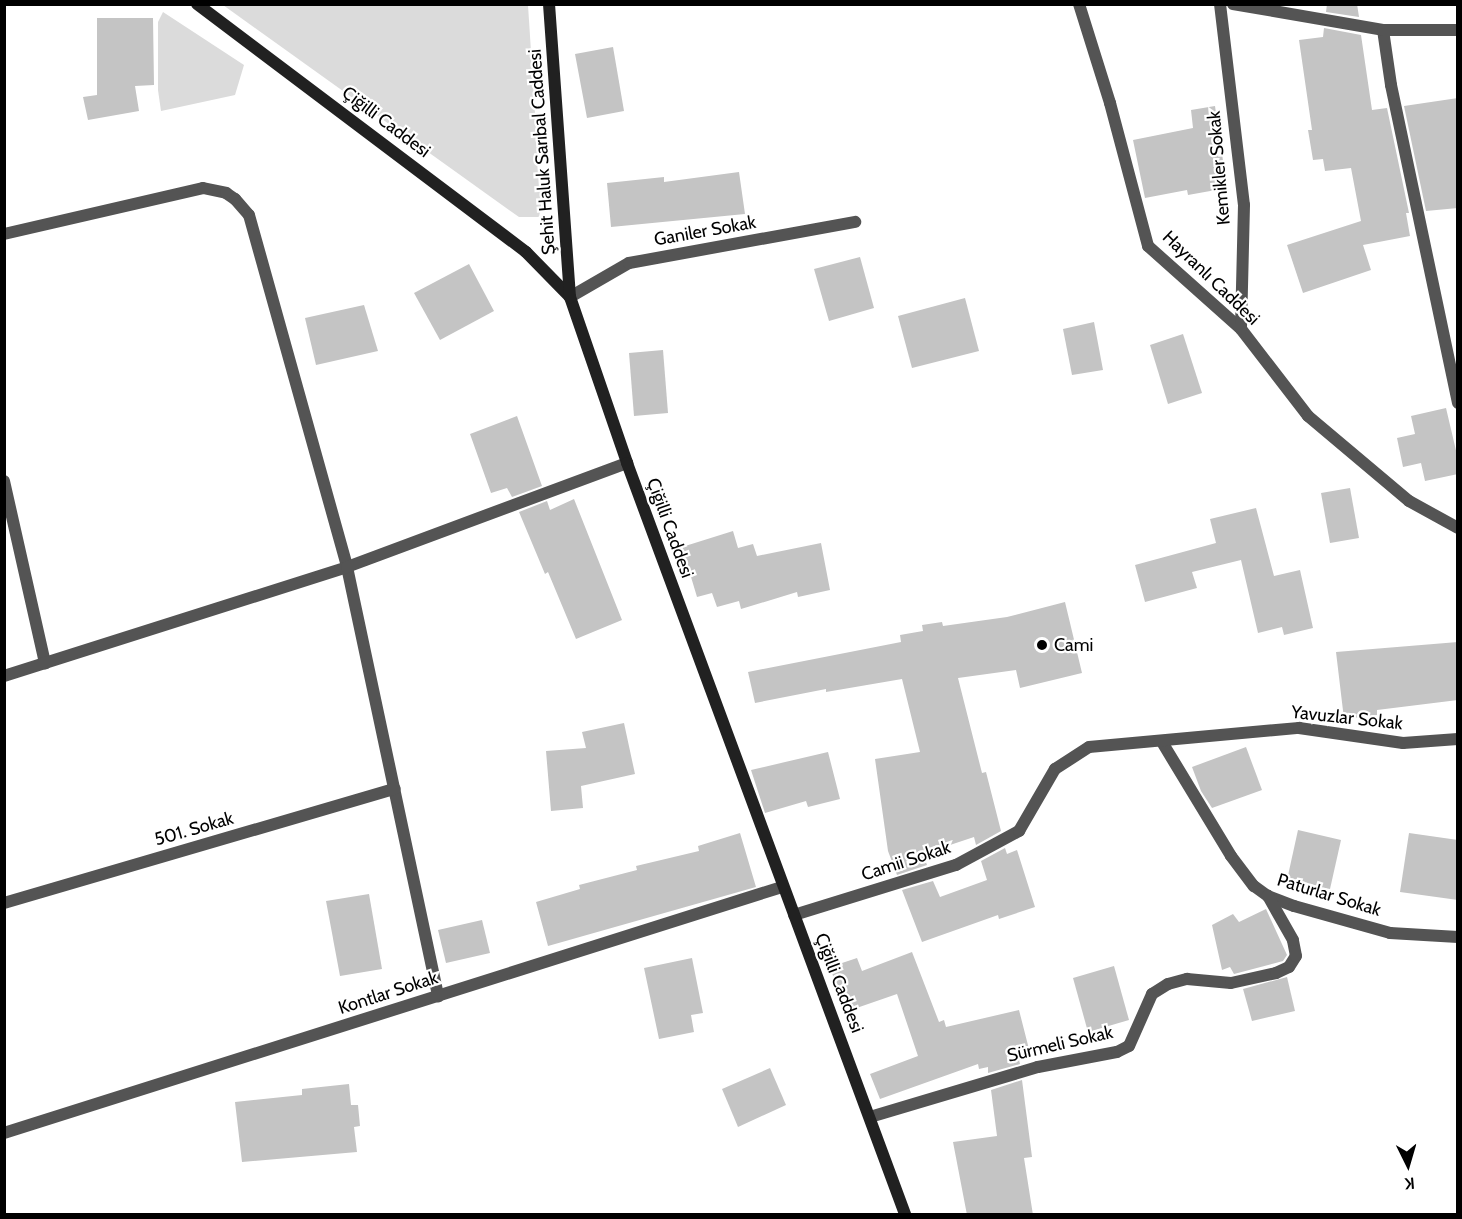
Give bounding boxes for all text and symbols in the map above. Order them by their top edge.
street label: Şehit Haluk Sarıbal Caddesi [524,48,560,256]
street label: Çiğilli Caddesi [338,82,434,162]
street label: Kemikler Sokak [1203,110,1235,226]
street label: Ganiler Sokak [652,211,758,251]
street label: Hayranlı Caddesi [1158,226,1264,330]
street label: Çiğilli Caddesi [642,475,698,581]
place label: Cami [1054,634,1093,656]
marker: Cami [1035,638,1049,652]
street label: Yavuzlar Sokak [1290,701,1404,735]
street label: 501. Sokak [152,807,236,851]
street label: Camii Sokak [859,836,953,886]
street label: Paturlar Sokak [1274,869,1384,921]
street label: Çiğilli Caddesi [810,930,868,1036]
street label: Kontlar Sokak [336,967,440,1019]
street label: Sürmeli Sokak [1005,1021,1115,1067]
north arrow [1378,1135,1438,1195]
text: K [1404,1174,1415,1193]

